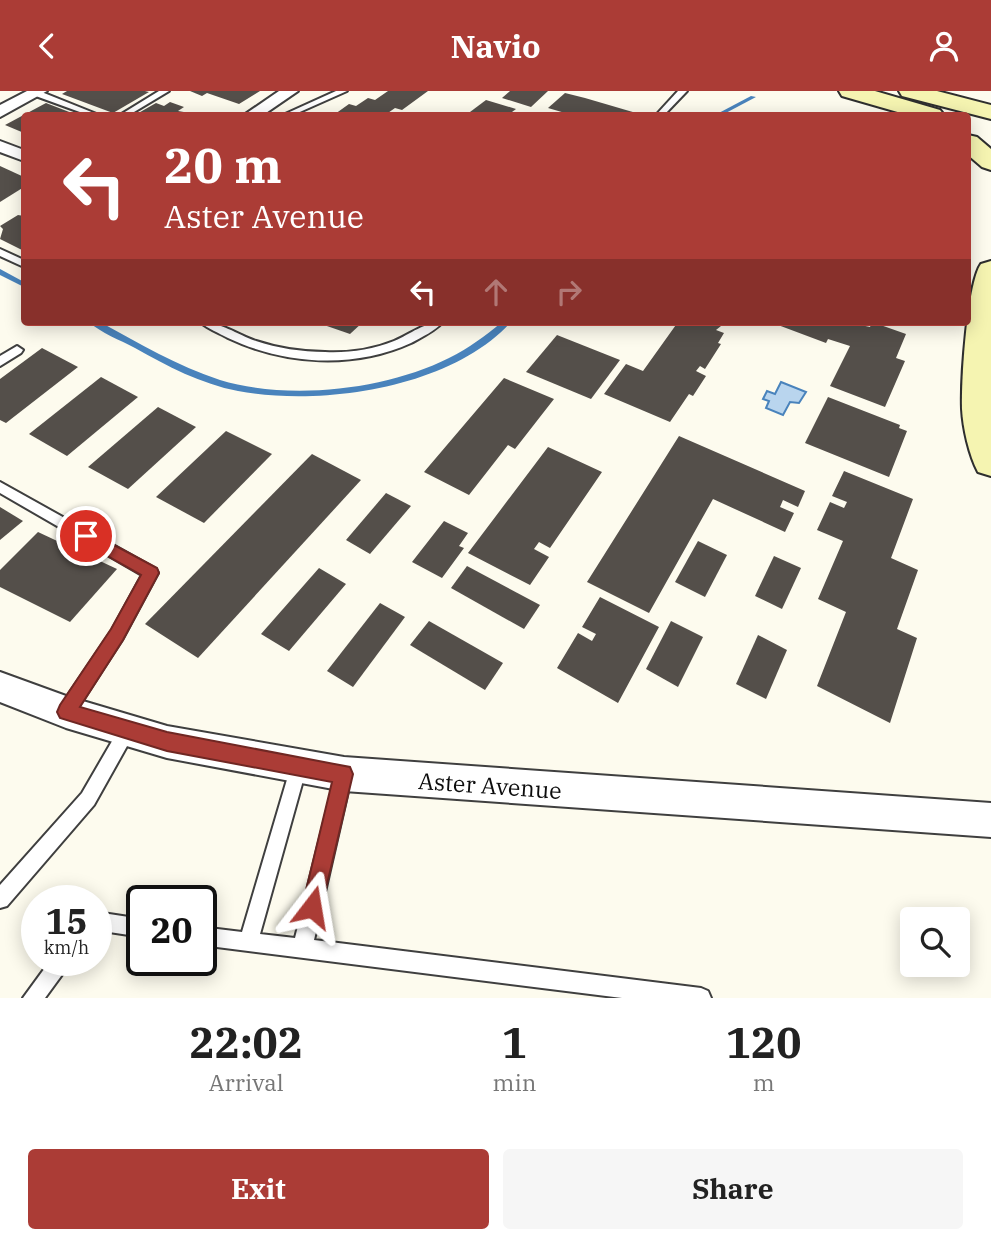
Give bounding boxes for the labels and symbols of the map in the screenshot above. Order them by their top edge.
pin [56,506,116,566]
street label: Aster Avenue [417,765,563,805]
position arrow [275,870,349,944]
speed limit sign: 20 [126,885,217,976]

